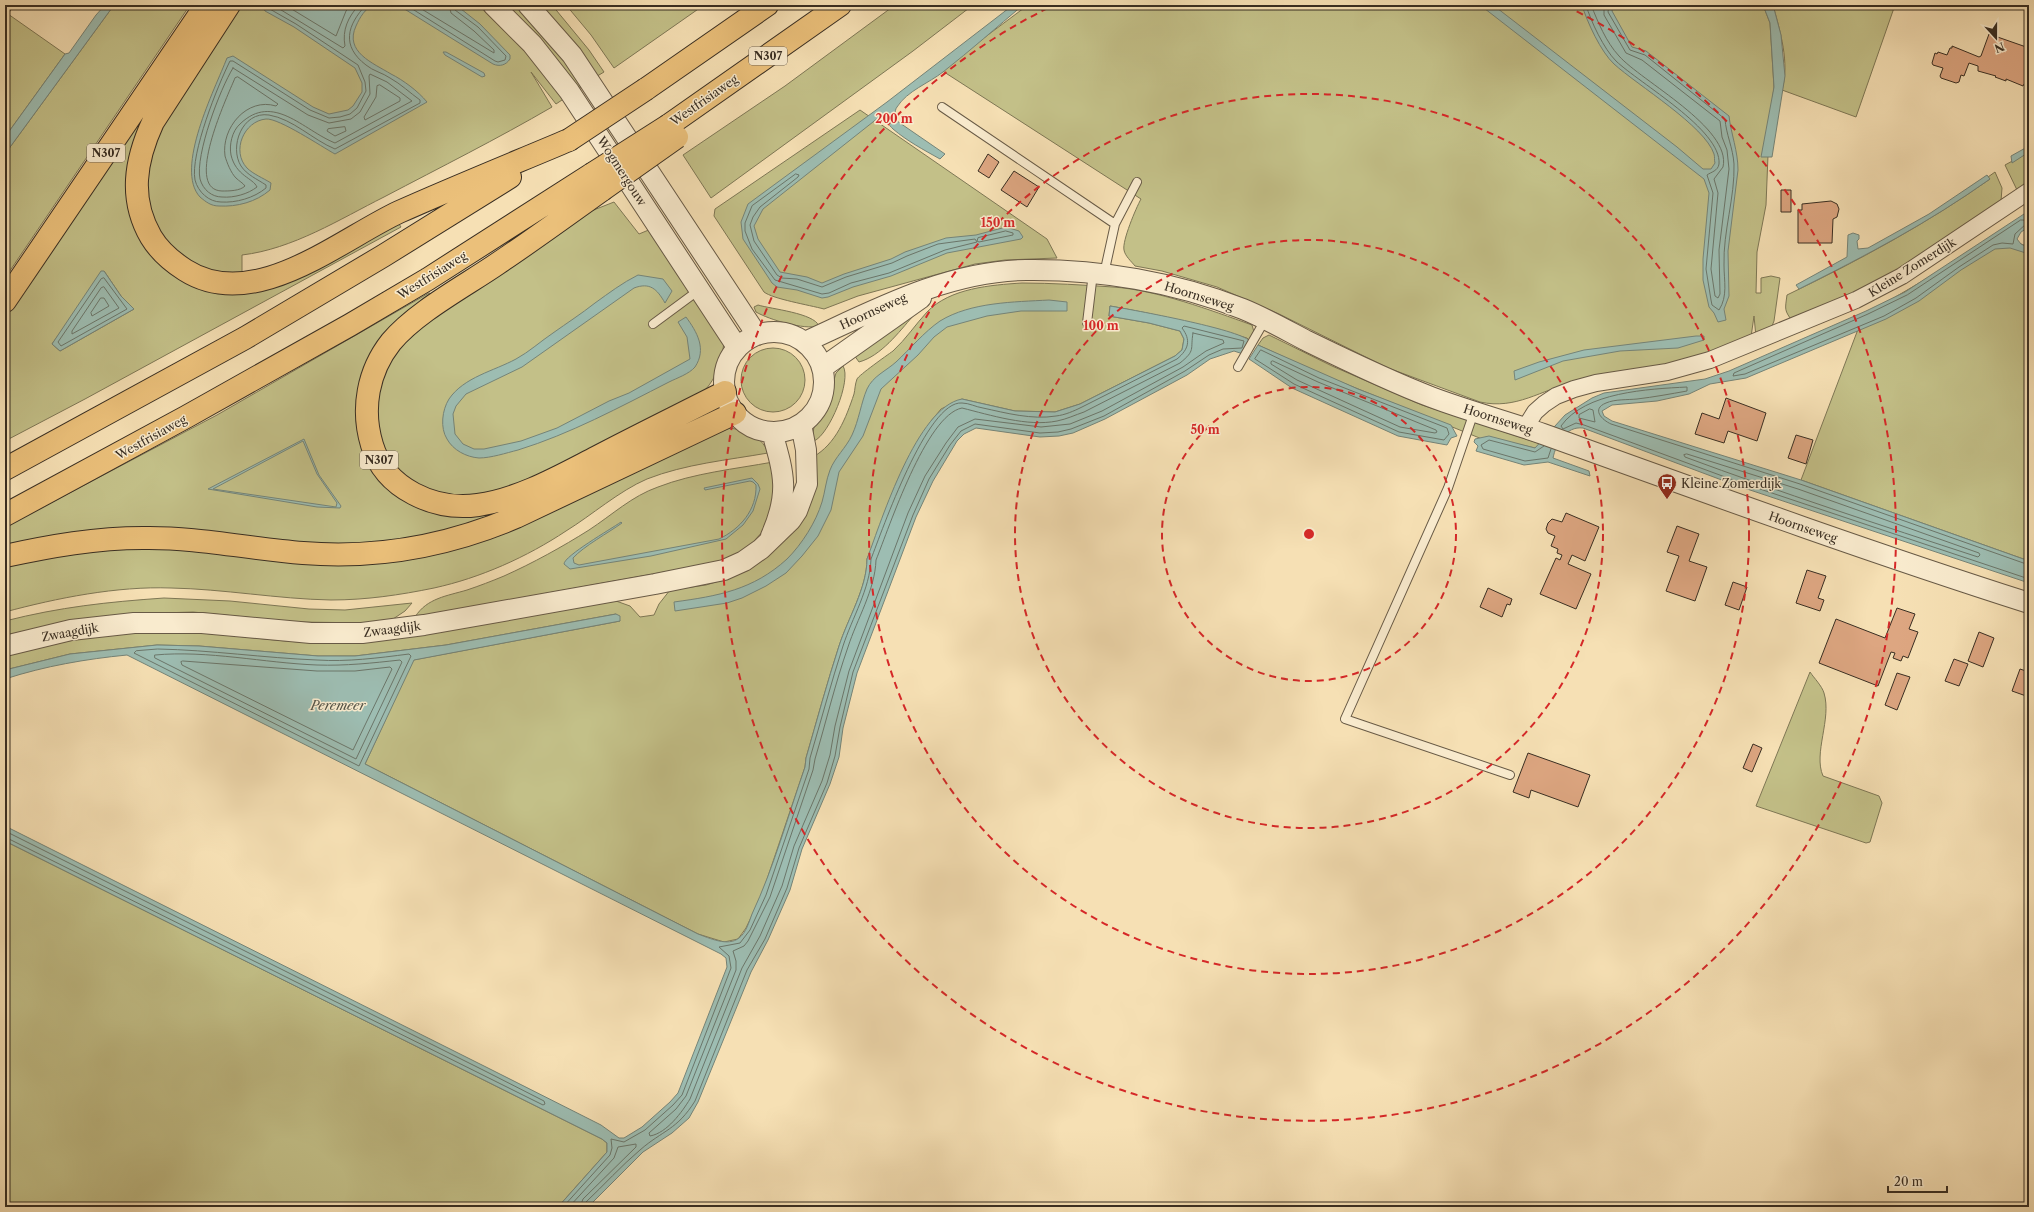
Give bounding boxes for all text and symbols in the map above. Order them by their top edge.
north arrow [1976,18,2016,58]
text: N [1992,39,2007,56]
road number: N307 [749,47,787,65]
street label: Westfrisiaweg [667,71,741,129]
text: 200 m [875,111,913,126]
street label: Wogmergouw [594,133,651,209]
road number: N307 [87,144,125,162]
text: 150 m [981,215,1015,230]
street label: Kleine Zomerdijk [1866,234,1959,300]
street label: Westfrisiaweg [394,247,470,303]
street label: Hoornseweg [1163,278,1236,314]
street label: Hoornseweg [837,289,909,332]
text: 100 m [1083,318,1119,333]
street label: Hoornseweg [1462,401,1535,437]
street label: Westfrisiaweg [112,411,190,463]
text: 50 m [1190,422,1220,437]
road number: N307 [360,451,398,469]
bus stop icon: Kleine Zomerdijk [1656,472,1678,500]
place label: Kleine Zomerdijk [1681,476,1782,491]
street label: Hoornseweg [1767,508,1840,546]
centre of rings [1302,527,1316,541]
street label: Zwaagdijk [363,618,423,640]
street label: Zwaagdijk [40,619,101,644]
water label: Peremeer [310,697,366,713]
scale bar [1888,1168,1947,1194]
text: 20 m [1894,1174,1923,1189]

